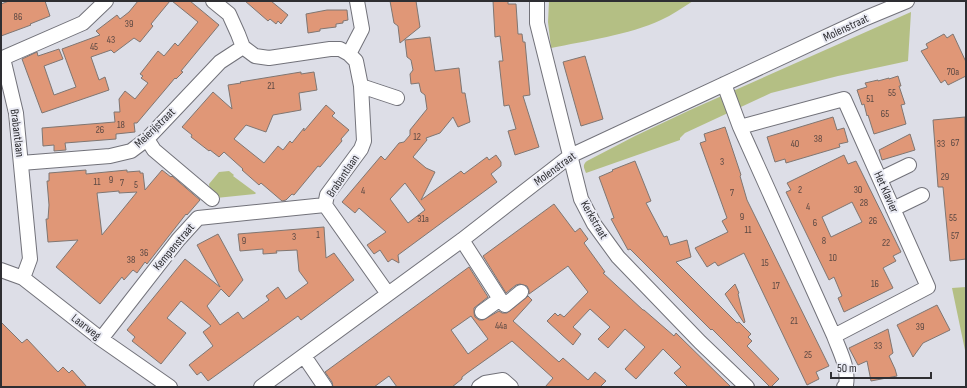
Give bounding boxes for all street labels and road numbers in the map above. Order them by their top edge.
street label: Molenstraat [821,11,871,45]
street label: Meierijstraat [131,105,179,151]
street label: Brabantlaan [7,108,27,158]
street label: Molenstraat [531,149,579,189]
street label: Brabantlaan [323,152,363,200]
street label: Het Klavier [870,169,902,216]
street label: Kerkstraat [577,198,611,242]
street label: Kempenstraat [150,220,198,274]
street label: Laarweg [68,311,104,343]

